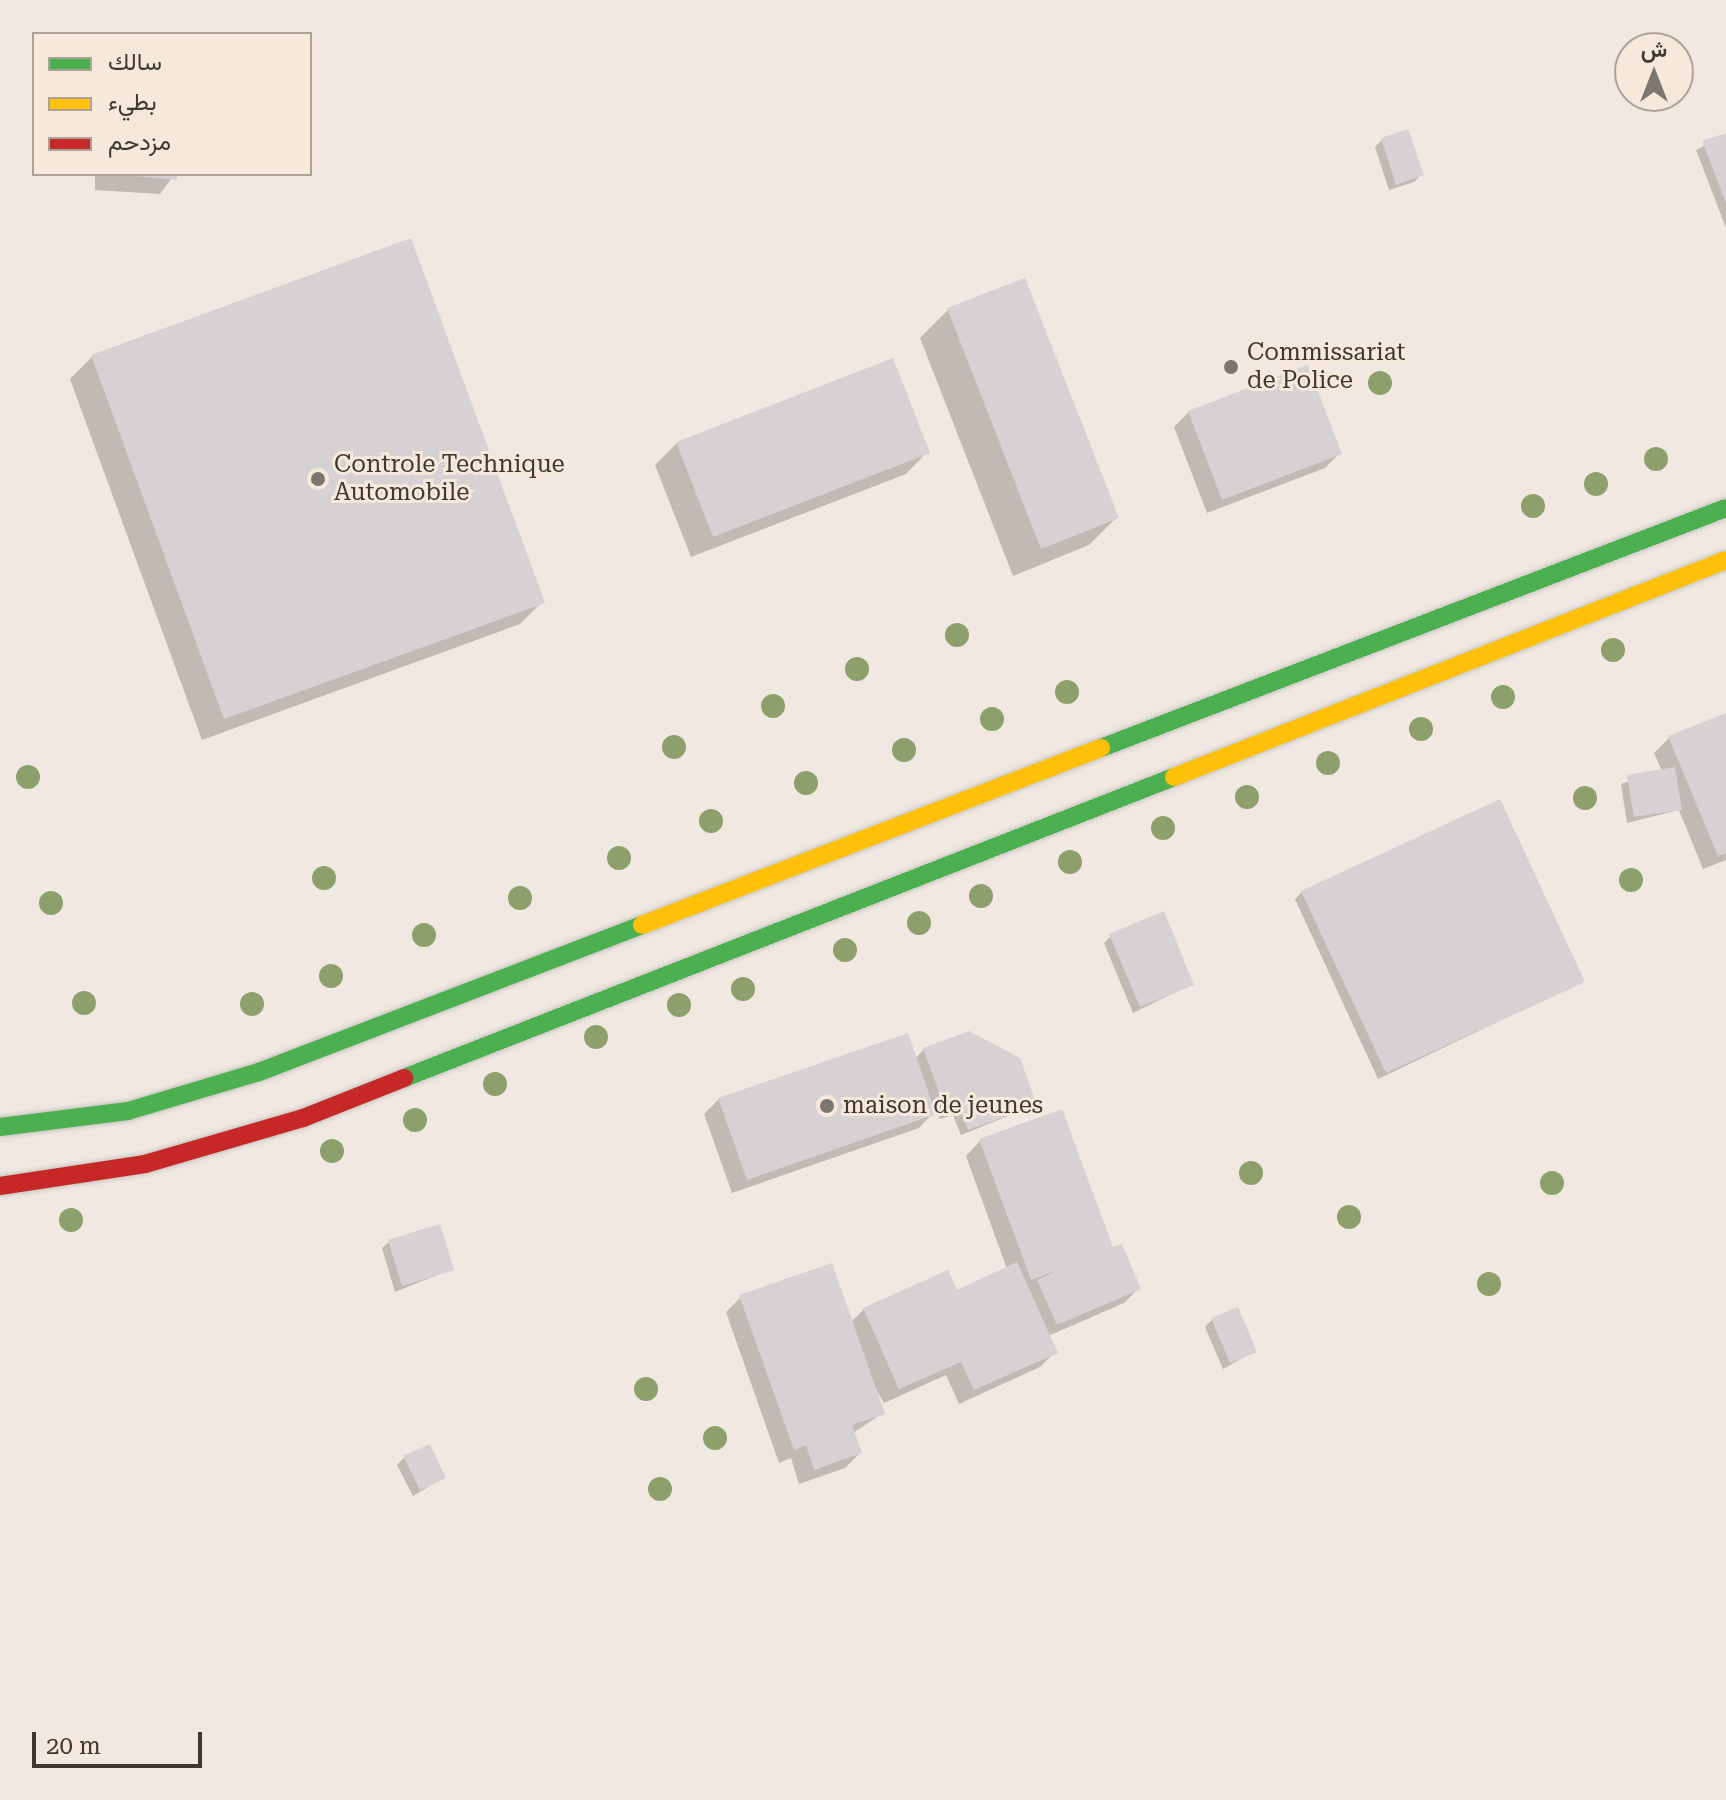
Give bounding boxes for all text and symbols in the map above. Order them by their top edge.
legend [32,32,312,176]
north arrow [1614,32,1694,112]
text: ش [1641,37,1667,62]
text: سالك [108,48,162,76]
text: بطيء [108,88,157,116]
text: مزدحم [108,128,171,156]
place label: Commissariat de Police [1247,339,1405,395]
marker: Commissariat de Police [1222,358,1240,376]
place label: Controle Technique Automobile [334,451,565,507]
marker: Controle Technique Automobile [309,470,327,488]
place label: maison de jeunes [843,1092,1043,1120]
marker: maison de jeunes [818,1097,836,1115]
scale bar [36,1716,206,1766]
text: 20 m [46,1732,101,1760]

